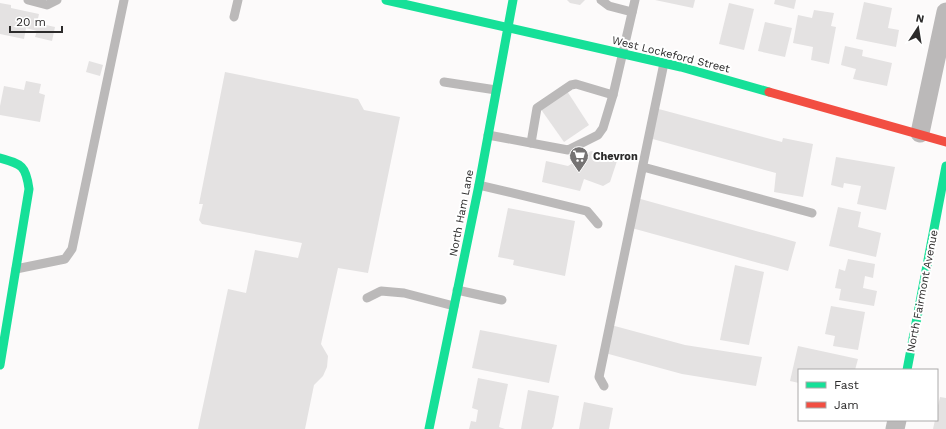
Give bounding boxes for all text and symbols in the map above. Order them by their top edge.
scale bar [10,8,62,34]
north arrow [898,8,938,48]
text: N [915,12,925,26]
text: 20 m [16,15,46,29]
street label: West Lockeford Street [611,34,732,76]
supermarket icon: Chevron [568,145,590,173]
place label: Chevron [593,150,638,163]
street label: North Ham Lane [447,168,476,258]
street label: North Fairmont Avenue [904,229,941,353]
legend [798,369,938,421]
text: Fast [834,378,859,392]
text: Jam [834,398,859,412]

